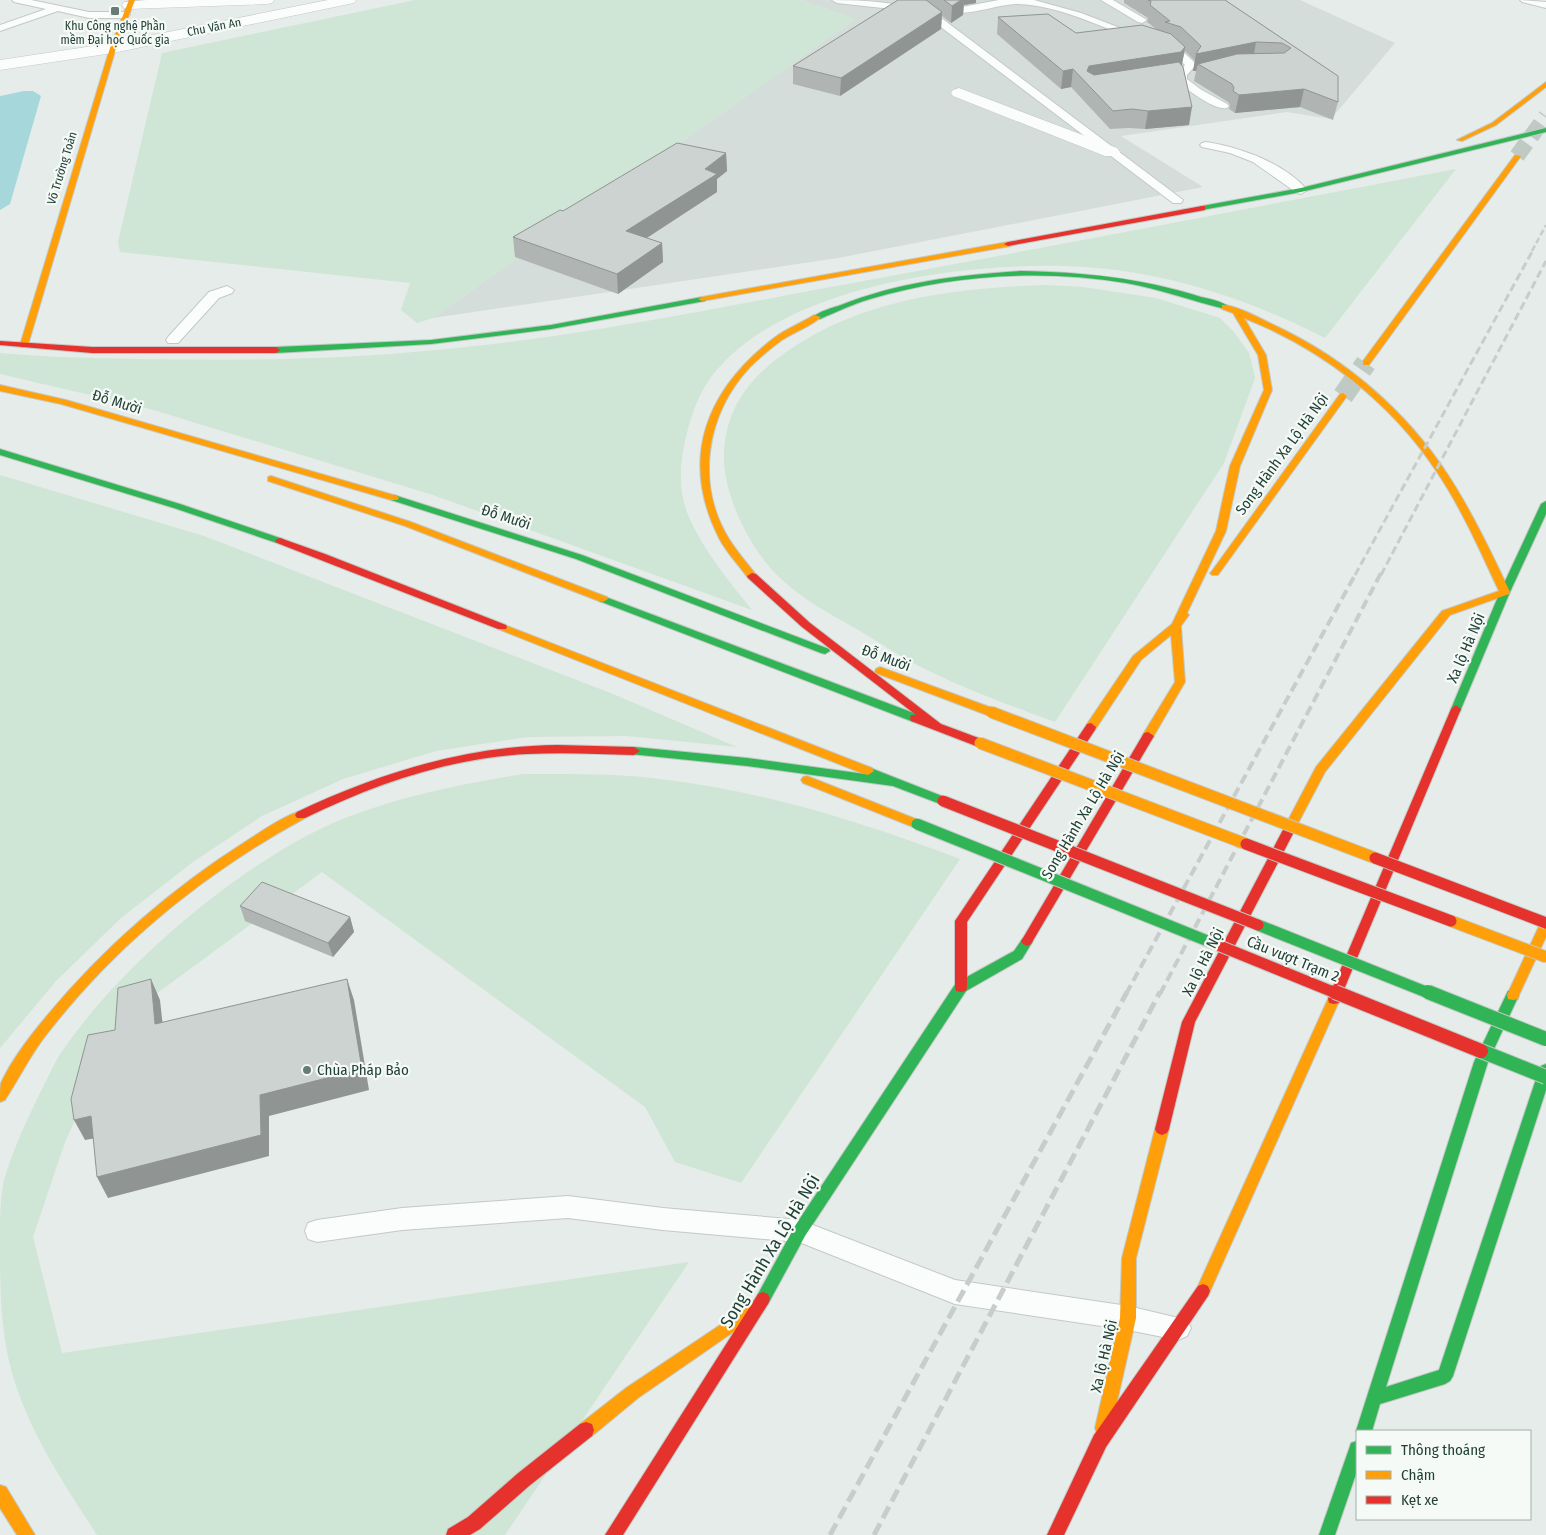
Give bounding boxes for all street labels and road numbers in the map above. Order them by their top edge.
street label: Chu Văn An [186,15,242,39]
street label: Võ Trường Toản [44,130,80,206]
street label: Đỗ Mười [90,386,144,418]
street label: Song Hành Xa Lộ Hà Nội [1232,390,1332,518]
street label: Đỗ Mười [479,501,533,533]
street label: Xa lộ Hà Nội [1443,610,1489,686]
street label: Đỗ Mười [859,641,913,675]
street label: Song Hành Xa Lộ Hà Nội [1038,748,1128,882]
street label: Xa lộ Hà Nội [1178,925,1228,999]
street label: Cầu vượt Trạm 2 [1244,932,1342,986]
street label: Song Hành Xa Lộ Hà Nội [715,1170,825,1332]
street label: Xa lộ Hà Nội [1087,1318,1121,1394]

